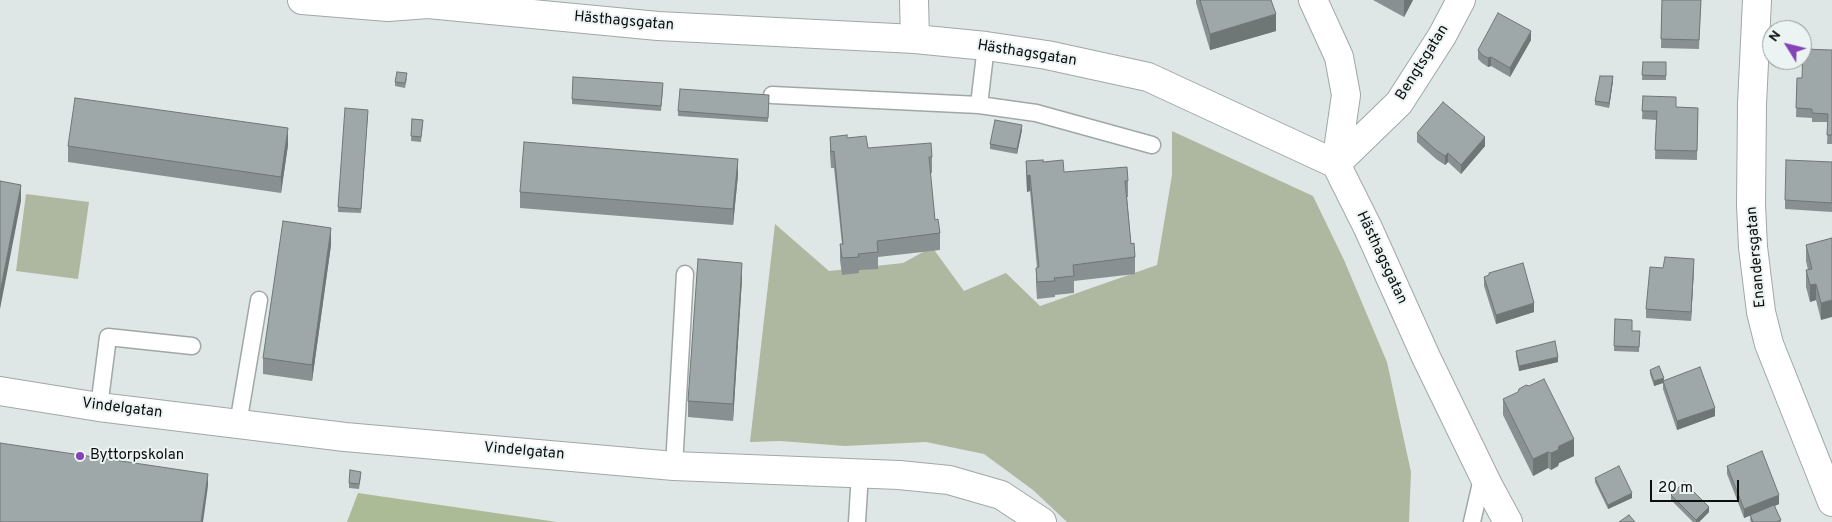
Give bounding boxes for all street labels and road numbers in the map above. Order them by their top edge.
street label: Hästhagsgatan [573,9,675,35]
street label: Bengtsgatan [1393,22,1453,104]
street label: Hästhagsgatan [976,37,1078,71]
street label: Enandersgatan [1744,206,1770,308]
street label: Hästhagsgatan [1352,209,1410,307]
street label: Vindelgatan [81,395,163,423]
street label: Vindelgatan [483,440,565,464]

